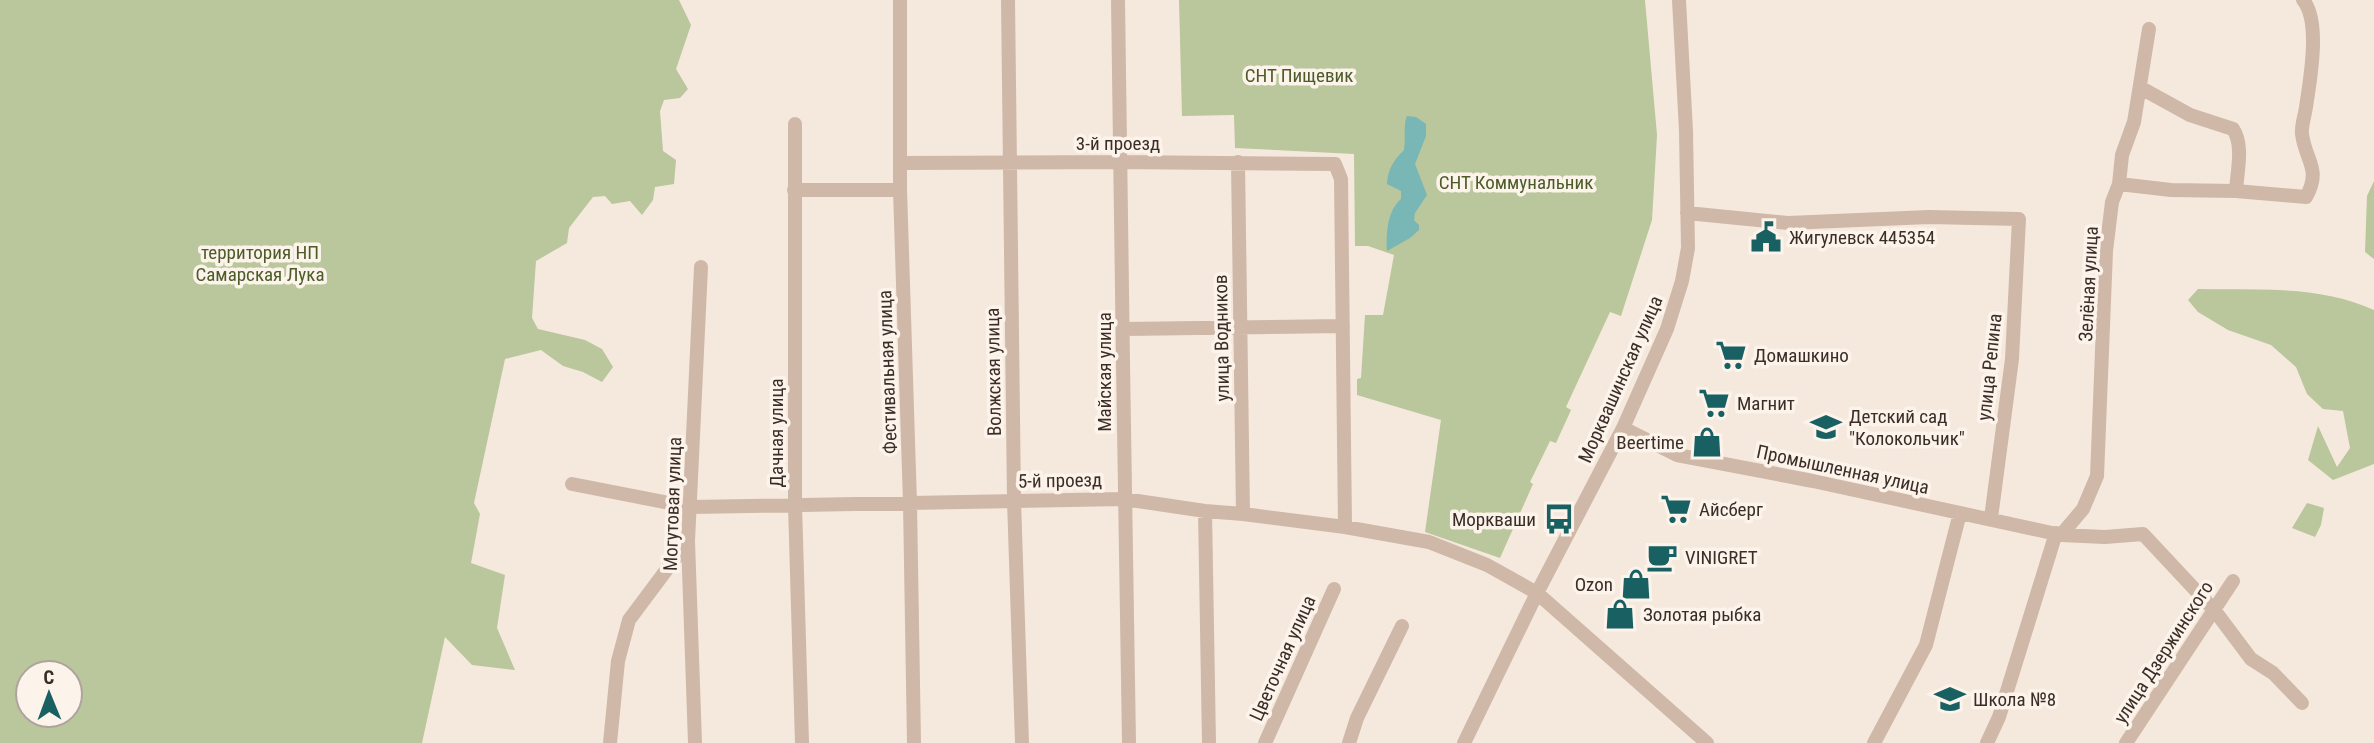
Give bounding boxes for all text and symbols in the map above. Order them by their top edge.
park label: СНТ Пищевик [1245,64,1353,87]
street label: 3-й проезд [1076,132,1160,155]
park label: СНТ Коммунальник [1439,171,1593,194]
public building icon: Жигулевск 445354 [1749,220,1783,254]
place label: Жигулевск 445354 [1789,226,1935,249]
street label: Зелёная улица [2074,226,2103,342]
park label: территория НП Самарская Лука [196,241,325,286]
street label: улица Водников [1209,274,1234,402]
street label: Фестивальная улица [873,290,902,454]
street label: Морквашинская улица [1573,292,1668,466]
street label: Волжская улица [981,308,1006,436]
street label: Майская улица [1093,312,1116,432]
street label: улица Репина [1972,312,2007,422]
supermarket icon: Домашкино [1714,338,1748,372]
place label: Домашкино [1754,344,1849,367]
street label: Дачная улица [765,378,788,488]
supermarket icon: Магнит [1697,386,1731,420]
place label: Магнит [1737,392,1795,415]
place label: Детский сад "Колокольчик" [1849,405,1965,450]
school or university icon: Детский сад "Колокольчик" [1809,410,1843,444]
shop icon: Beertime [1690,425,1724,459]
place label: Beertime [1616,431,1684,454]
street label: Могутовая улица [659,437,686,572]
street label: Промышленная улица [1755,440,1931,499]
street label: 5-й проезд [1018,468,1102,493]
supermarket icon: Айсберг [1659,492,1693,526]
place label: Айсберг [1699,498,1763,521]
bus stop icon: Моркваши [1542,502,1576,536]
place label: Моркваши [1452,508,1536,531]
cafe icon: VINIGRET [1645,540,1679,574]
place label: VINIGRET [1685,546,1758,569]
shop icon: Ozon [1619,567,1653,601]
place label: Ozon [1575,573,1613,596]
street label: улица Дзержинского [2109,577,2218,728]
street label: Цветочная улица [1244,592,1320,725]
shop icon: Золотая рыбка [1603,597,1637,631]
place label: Золотая рыбка [1643,603,1761,626]
north arrow [14,659,84,729]
text: С [43,666,54,689]
school or university icon: Школа №8 [1933,682,1967,716]
place label: Школа №8 [1973,688,2056,711]

